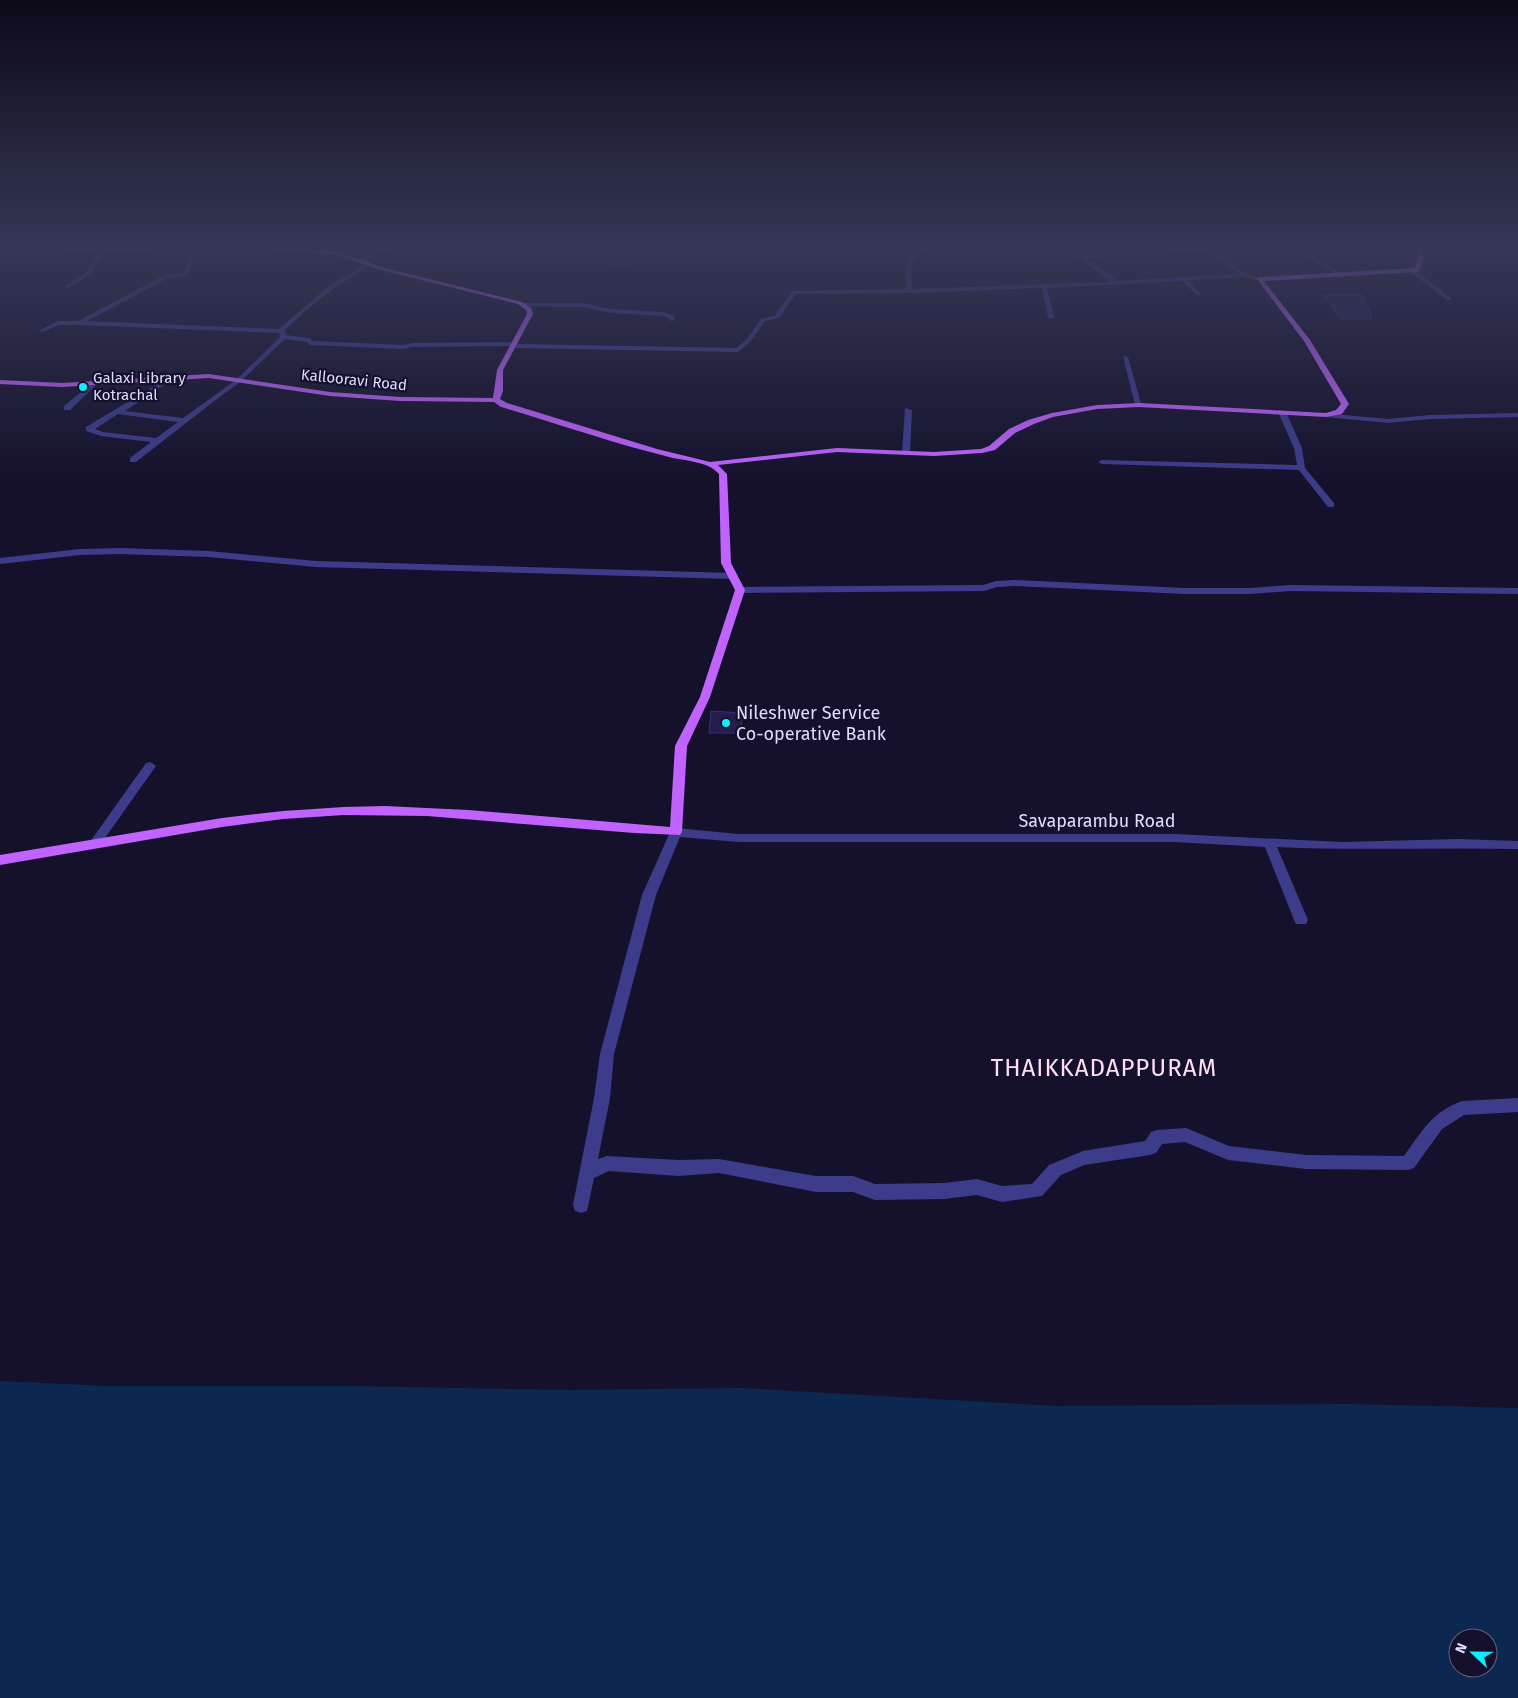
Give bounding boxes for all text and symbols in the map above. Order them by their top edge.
street label: Kallooravi Road [300,365,408,395]
place label: Galaxi Library Kotrachal [93,369,186,404]
marker: Galaxi Library Kotrachal [77,381,89,393]
place label: Nileshwer Service Co-operative Bank [736,702,887,745]
marker: Nileshwer Service Co-operative Bank [720,717,732,729]
street label: Savaparambu Road [1019,810,1175,832]
district label: THAIKKADAPPURAM [991,1054,1217,1082]
north arrow [1448,1628,1498,1678]
text: N [1452,1641,1471,1656]

